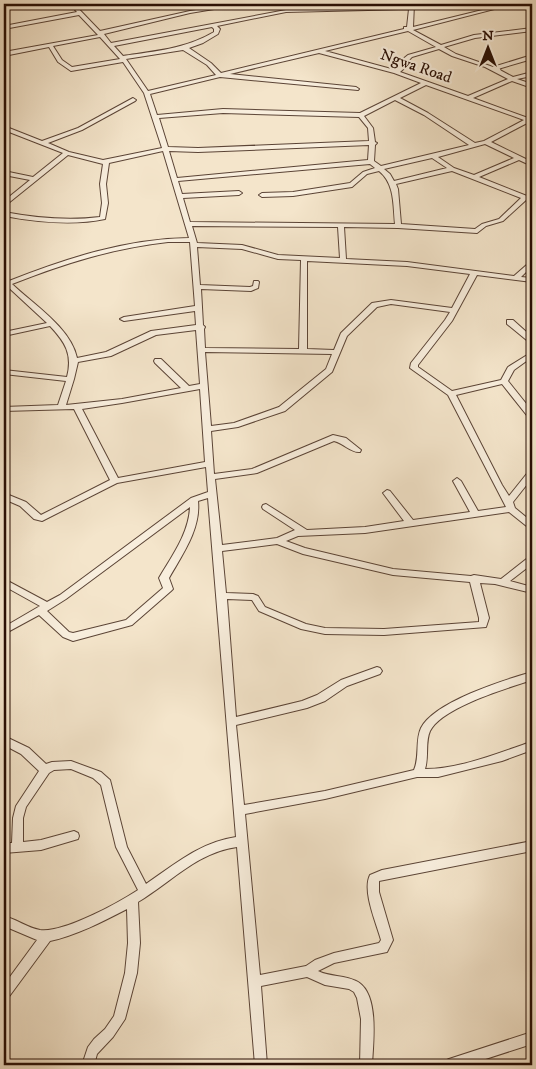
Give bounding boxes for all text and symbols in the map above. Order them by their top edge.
north arrow [464,22,514,72]
text: N [482,27,494,45]
street label: Ngwa Road [378,44,454,88]

